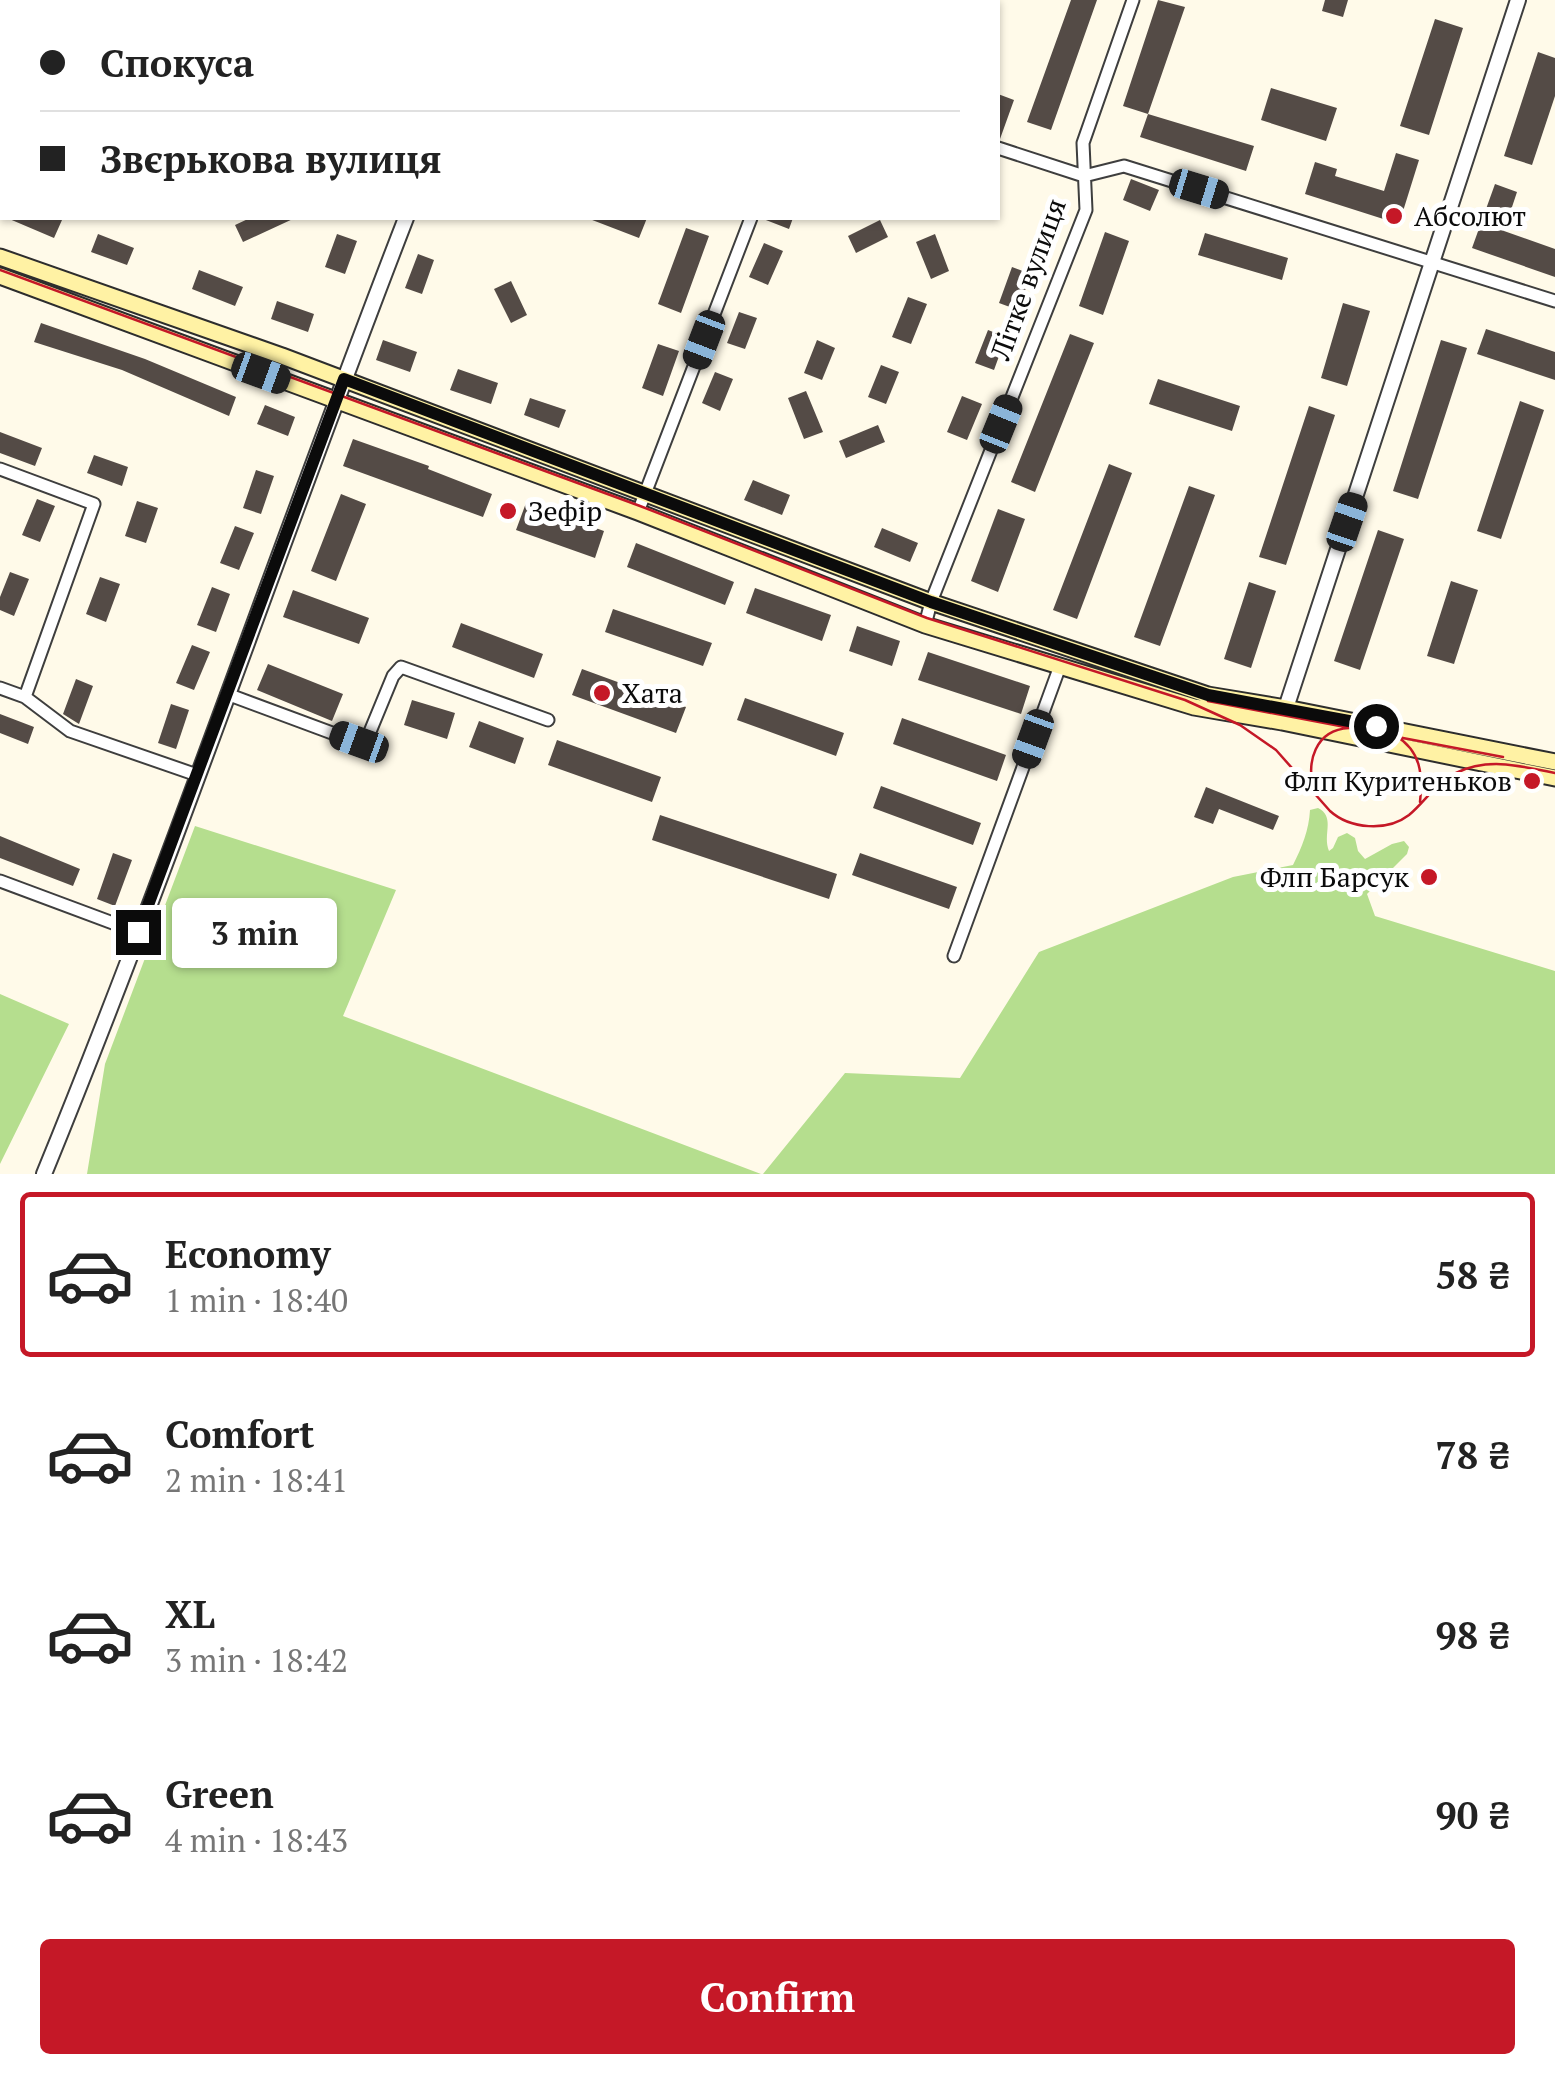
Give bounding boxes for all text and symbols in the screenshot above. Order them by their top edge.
text: Спокуса [100,38,254,88]
text: Звєрькова вулиця [100,134,441,184]
car [1166,166,1232,212]
street label: Літке вулиця [981,193,1074,366]
place label: Абсолют [1414,197,1526,234]
marker: Абсолют [1383,205,1405,227]
car [679,307,729,373]
car [228,349,294,397]
car [976,391,1026,457]
car [1323,489,1371,555]
place label: Зефір [528,492,602,529]
marker: Зефір [497,500,519,522]
place label: Хата [622,674,683,711]
marker: Хата [591,682,613,704]
route start [1354,704,1399,749]
car [1009,706,1057,772]
car [326,718,392,766]
place label: Флп Куритеньков [1284,762,1512,799]
marker: Флп Куритеньков [1521,770,1543,792]
place label: Флп Барсук [1260,858,1410,895]
marker: Флп Барсук [1418,866,1440,888]
callout: 3 min [173,897,338,967]
route end [116,910,161,955]
text: 3 min [211,912,298,954]
text: Economy [165,1229,331,1279]
icon: car [45,1230,135,1320]
text: 58 ₴ [1435,1250,1510,1300]
text: 1 min · 18:40 [165,1279,348,1321]
text: Comfort [165,1409,314,1459]
icon: car [45,1410,135,1500]
text: 78 ₴ [1435,1430,1510,1480]
text: 2 min · 18:41 [165,1459,348,1501]
text: XL [165,1589,215,1639]
icon: car [45,1590,135,1680]
text: 98 ₴ [1435,1610,1510,1660]
text: 3 min · 18:42 [165,1639,348,1681]
text: Green [165,1769,274,1819]
icon: car [45,1770,135,1860]
text: 90 ₴ [1435,1790,1510,1840]
text: 4 min · 18:43 [165,1819,348,1861]
button: Confirm [40,1939,1515,2054]

